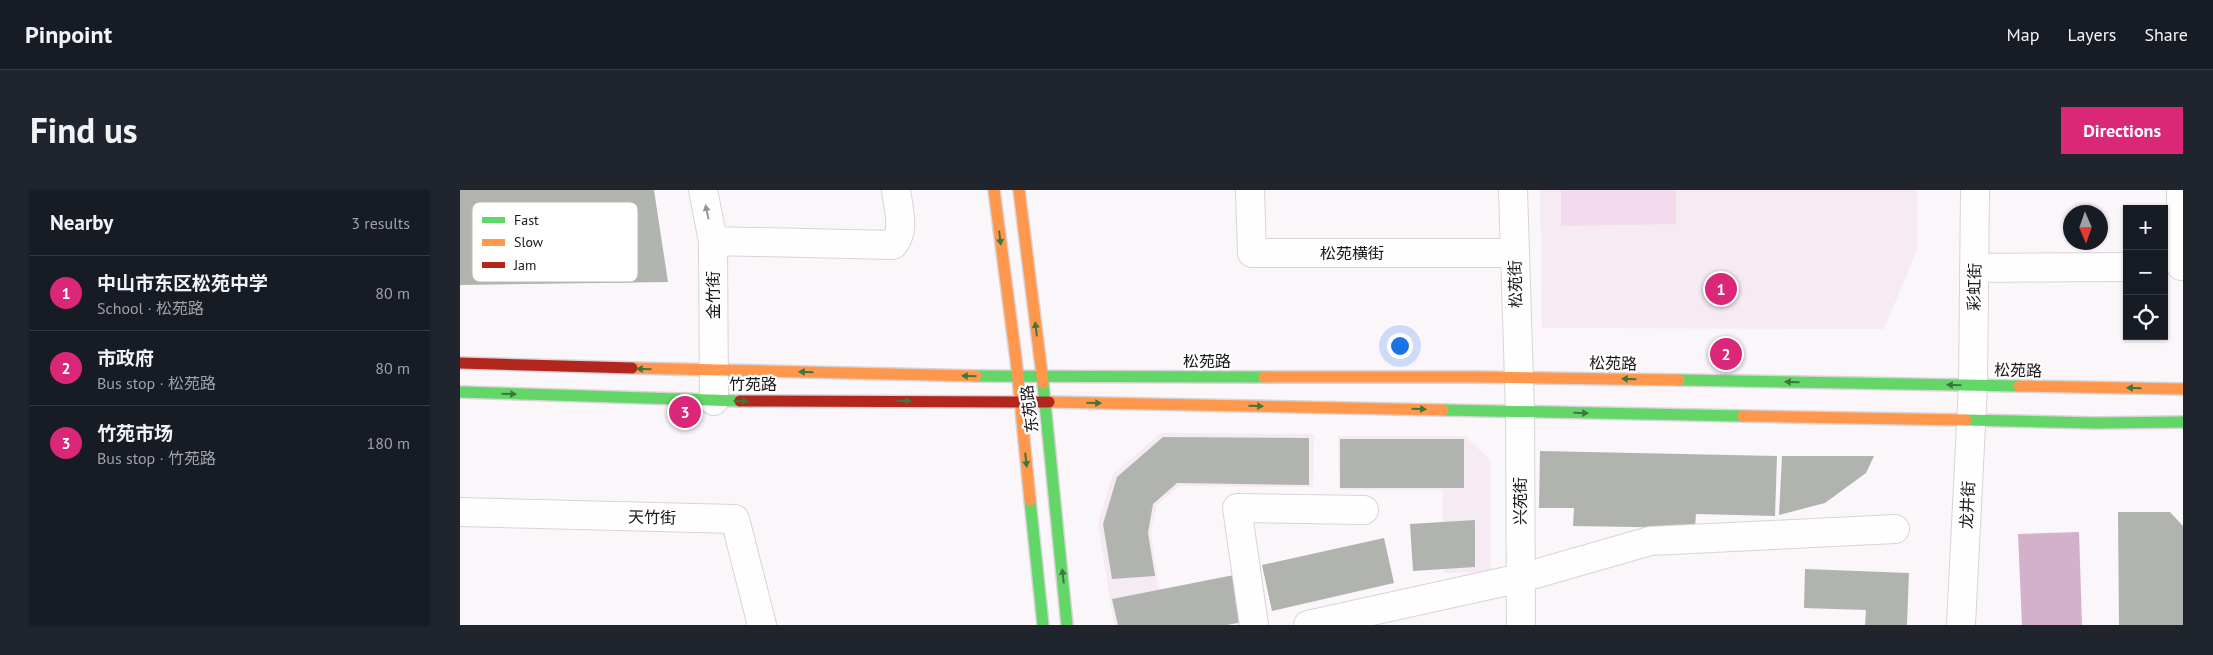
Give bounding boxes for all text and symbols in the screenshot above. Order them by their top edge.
text: Pinpoint [25,19,112,50]
text: Map [2007,23,2039,46]
text: Layers [2067,23,2116,46]
text: Share [2144,23,2188,46]
text: Find us [30,107,138,153]
button: Directions [2061,107,2183,154]
legend [472,202,638,282]
one-way arrow [703,204,711,220]
north arrow [2063,205,2108,250]
map controls [2123,205,2168,340]
button: + [2123,205,2168,250]
text: Nearby [50,209,113,236]
text: Fast [514,211,539,229]
text: 3 results [351,213,410,233]
one-way arrow [997,231,1005,247]
text: Slow [514,233,544,251]
street label: 松苑横街 [1320,243,1384,263]
button: − [2123,250,2168,295]
text: Jam [513,256,536,274]
street label: 松苑街 [1505,260,1525,308]
street label: 彩虹街 [1964,263,1984,311]
pin: 1 [1705,270,1737,308]
text: 中山市东区松苑中学 [97,271,268,295]
street label: 金竹街 [703,271,723,319]
text: 1 [61,283,71,303]
text: 80 m [375,283,410,303]
button: locate [2123,295,2168,340]
text: School · 松苑路 [97,298,204,318]
one-way arrow [1032,321,1040,337]
your location [1387,333,1413,359]
pin: 2 [1710,335,1742,373]
text: 市政府 [97,346,154,370]
street label: 松苑路 [1183,351,1231,371]
street label: 松苑路 [1589,353,1637,373]
text: 2 [61,358,71,378]
text: 80 m [375,358,410,378]
street label: 松苑路 [1994,360,2042,380]
one-way arrow [636,365,652,373]
one-way arrow [798,368,814,376]
one-way arrow [961,372,977,380]
text: Bus stop · 松苑路 [97,373,216,393]
street label: 竹苑路 [729,374,777,394]
one-way arrow [1621,375,1637,383]
one-way arrow [1784,378,1800,386]
one-way arrow [1946,380,1962,388]
street label: 东苑路 [1016,384,1042,434]
one-way arrow [2126,384,2142,392]
one-way arrow [501,390,517,398]
pin: 3 [669,393,701,431]
one-way arrow [733,397,749,405]
one-way arrow [896,397,912,405]
one-way arrow [1086,399,1102,407]
one-way arrow [1249,402,1265,410]
one-way arrow [1411,406,1427,414]
one-way arrow [1574,409,1590,417]
text: 竹苑市场 [97,421,173,445]
text: 3 [61,433,71,453]
text: 180 m [367,433,410,453]
text: Bus stop · 竹苑路 [97,448,216,468]
one-way arrow [1022,453,1030,469]
street label: 兴苑街 [1510,477,1530,525]
street label: 龙井街 [1956,481,1978,529]
street label: 天竹街 [628,507,676,527]
one-way arrow [1058,568,1066,584]

